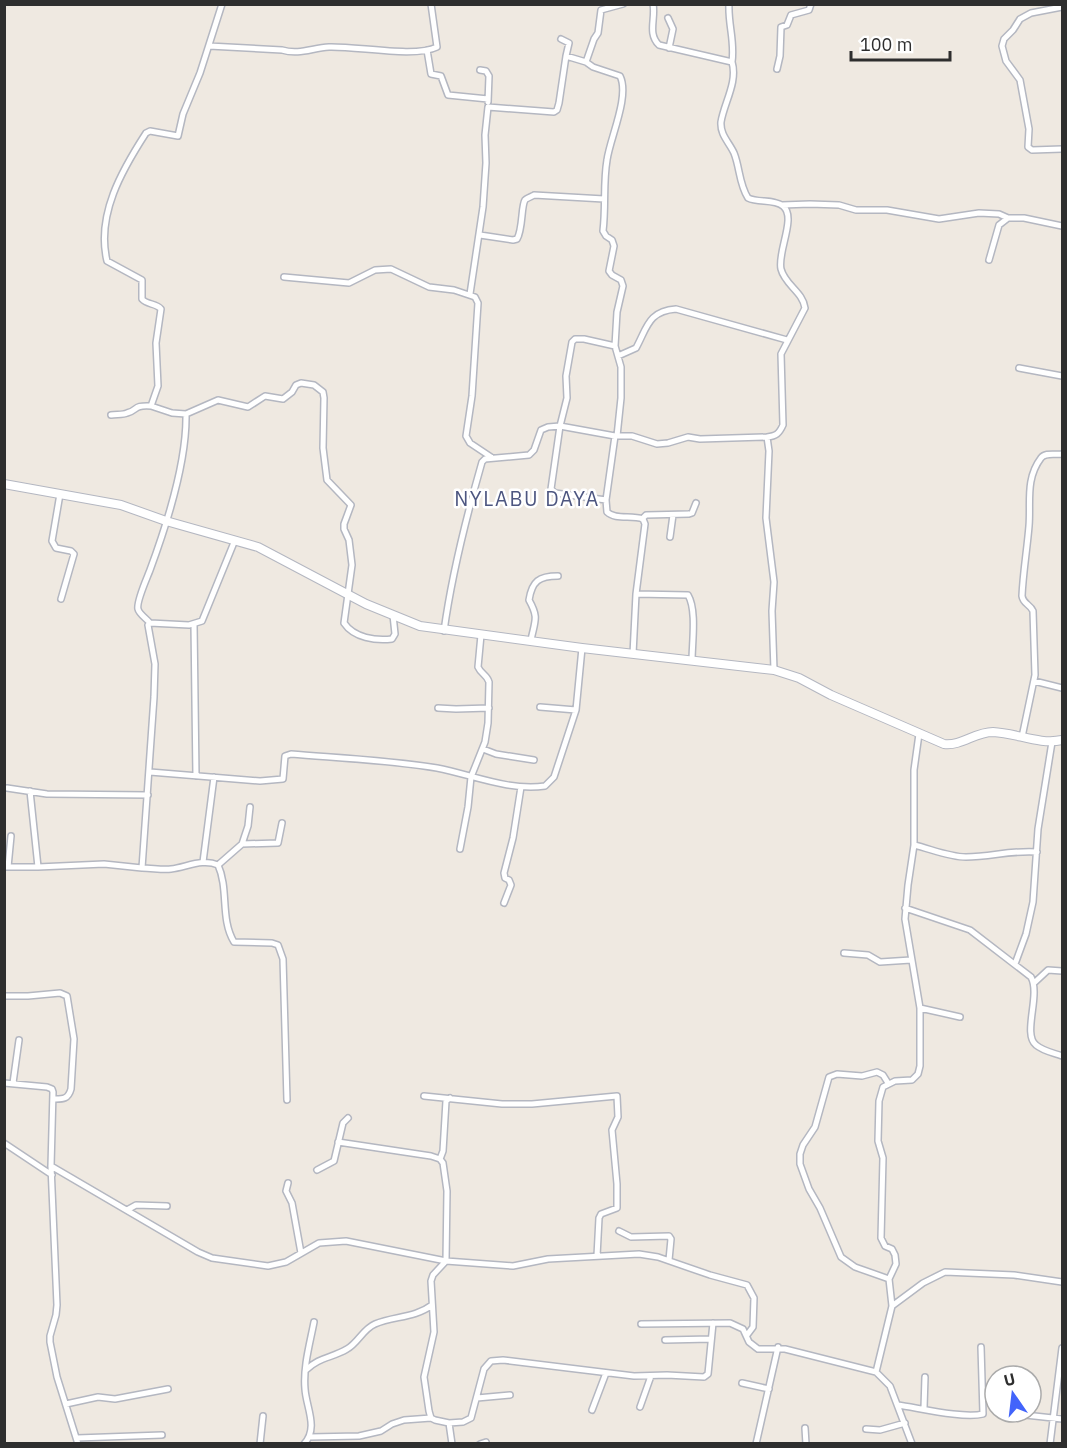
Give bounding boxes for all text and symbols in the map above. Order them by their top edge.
scale bar [851,24,950,62]
text: 100 m [860,33,912,56]
district label: NYLABU DAYA [454,485,600,512]
north arrow [983,1364,1043,1424]
text: U [1002,1368,1017,1390]

